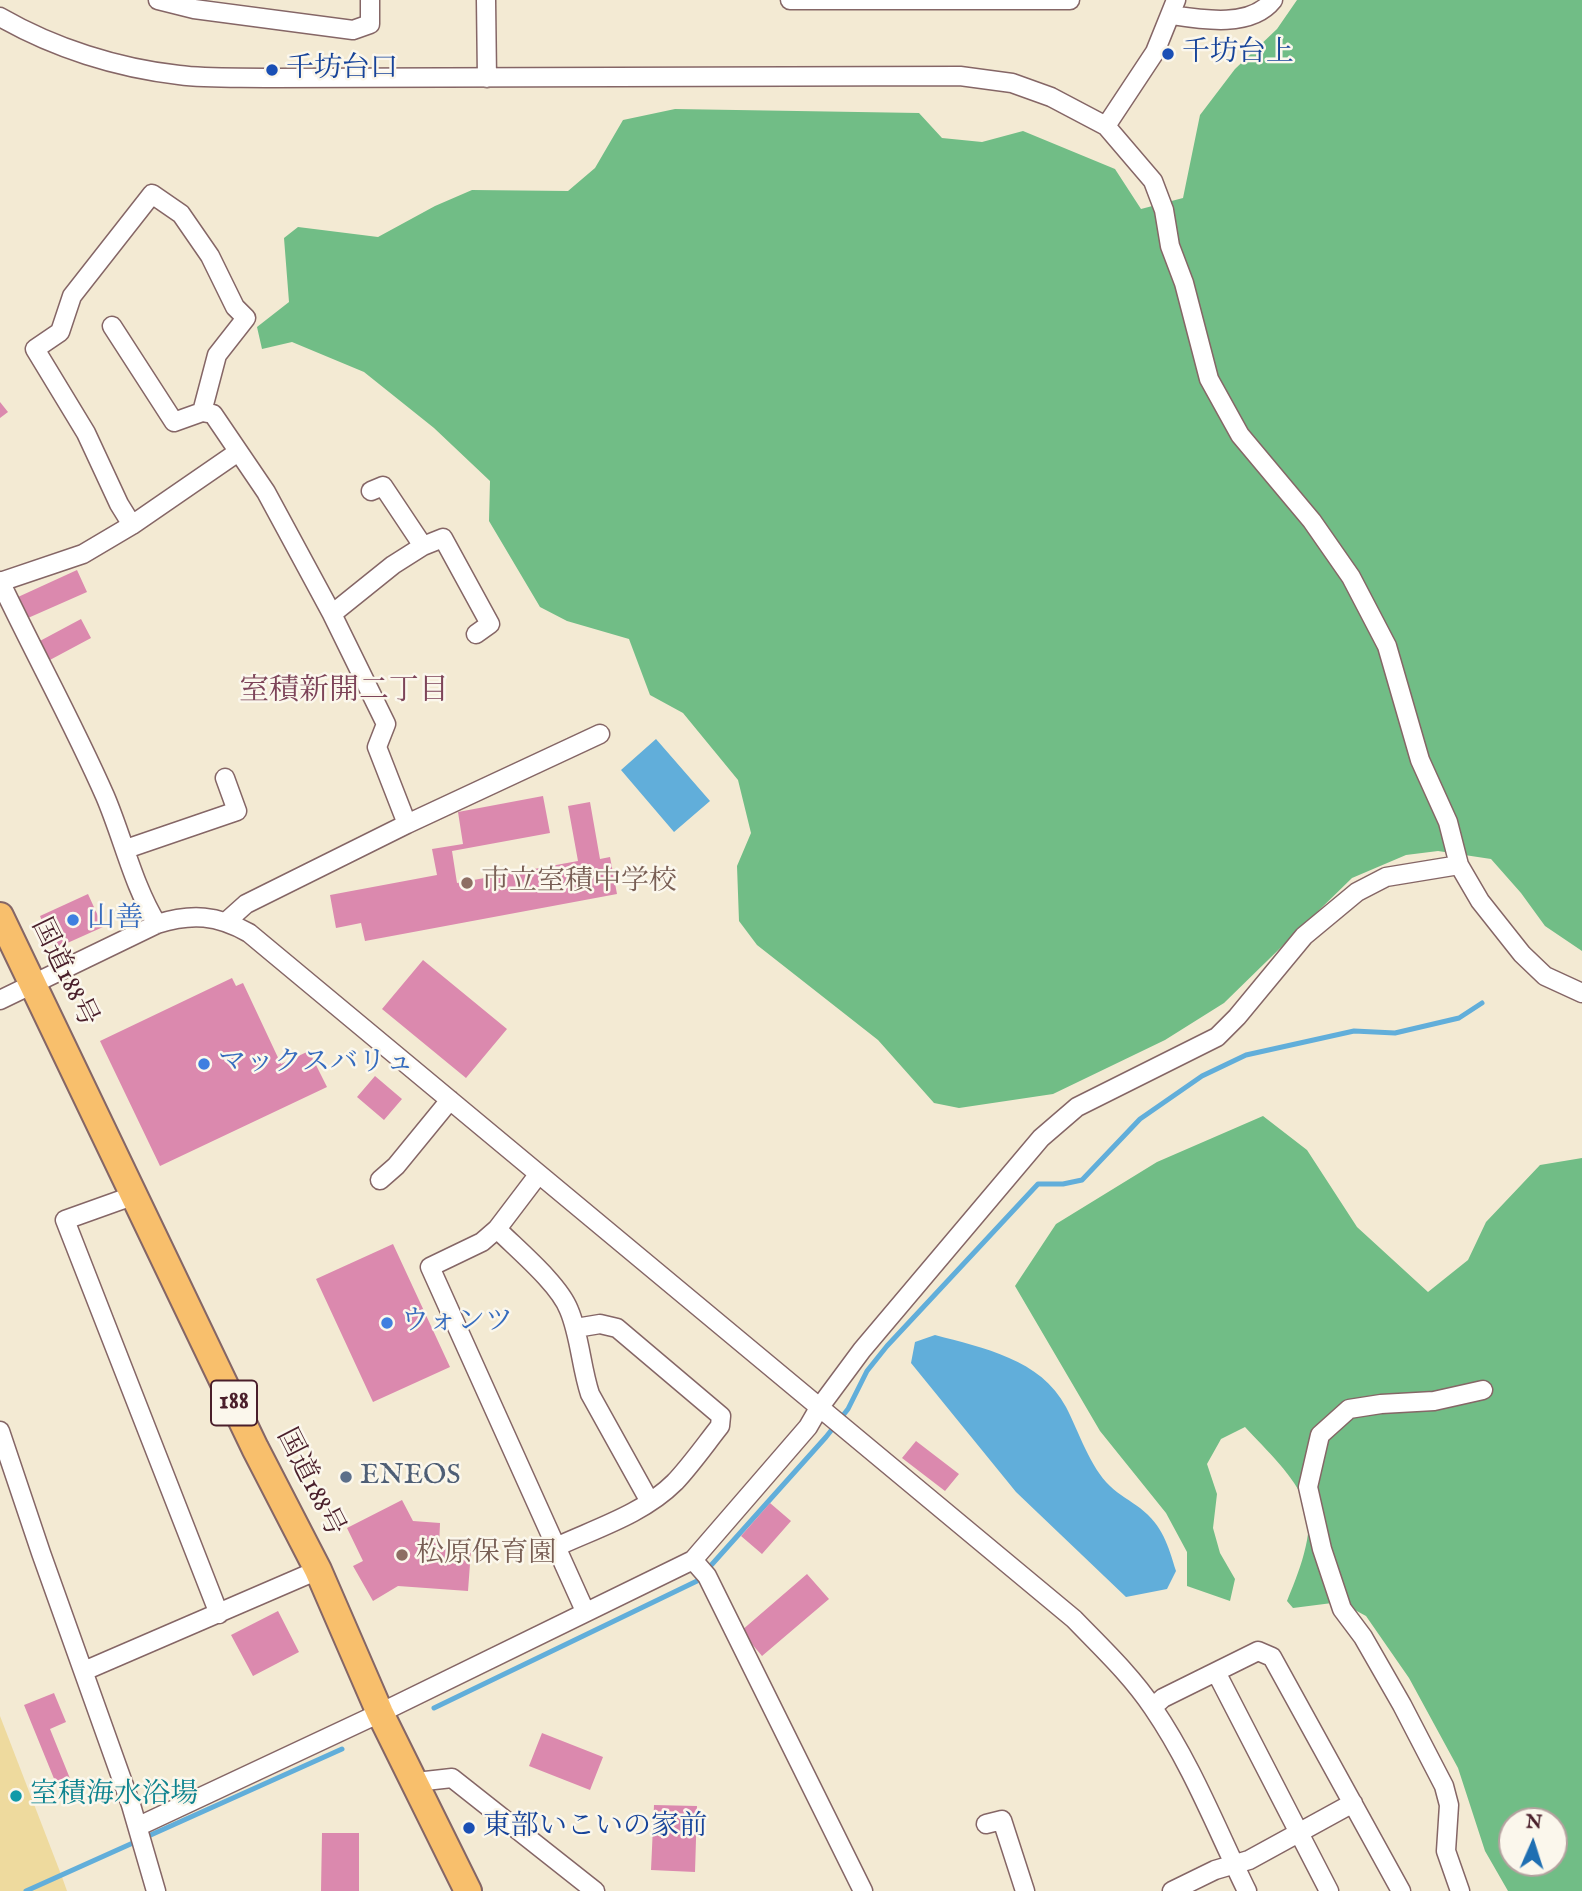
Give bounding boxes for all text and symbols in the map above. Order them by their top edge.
place label: 千坊台上 [1182,37,1294,71]
marker: 千坊台上 [1160,46,1176,62]
place label: 千坊台口 [286,53,398,87]
marker: 千坊台口 [264,62,280,78]
district label: 室積新開二丁目 [239,675,449,711]
place label: 市立室積中学校 [481,866,677,900]
marker: 市立室積中学校 [459,875,475,891]
place label: 山善 [87,903,143,937]
marker: 山善 [65,912,81,928]
street label: 国道188号 [22,913,104,1033]
place label: マックスバリュ [218,1047,414,1081]
marker: マックスバリュ [196,1056,212,1072]
place label: ウォンツ [401,1306,513,1340]
marker: ウォンツ [379,1315,395,1331]
road number: 188 [211,1380,257,1426]
street label: 国道188号 [268,1424,350,1542]
place label: ENEOS [360,1460,461,1494]
marker: ENEOS [338,1469,354,1485]
place label: 松原保育園 [416,1538,556,1572]
marker: 松原保育園 [394,1547,410,1563]
place label: 室積海水浴場 [30,1779,198,1813]
marker: 室積海水浴場 [8,1788,24,1804]
north arrow [1498,1807,1568,1877]
place label: 東部いこいの家前 [483,1811,707,1845]
text: N [1525,1811,1543,1835]
marker: 東部いこいの家前 [461,1820,477,1836]

